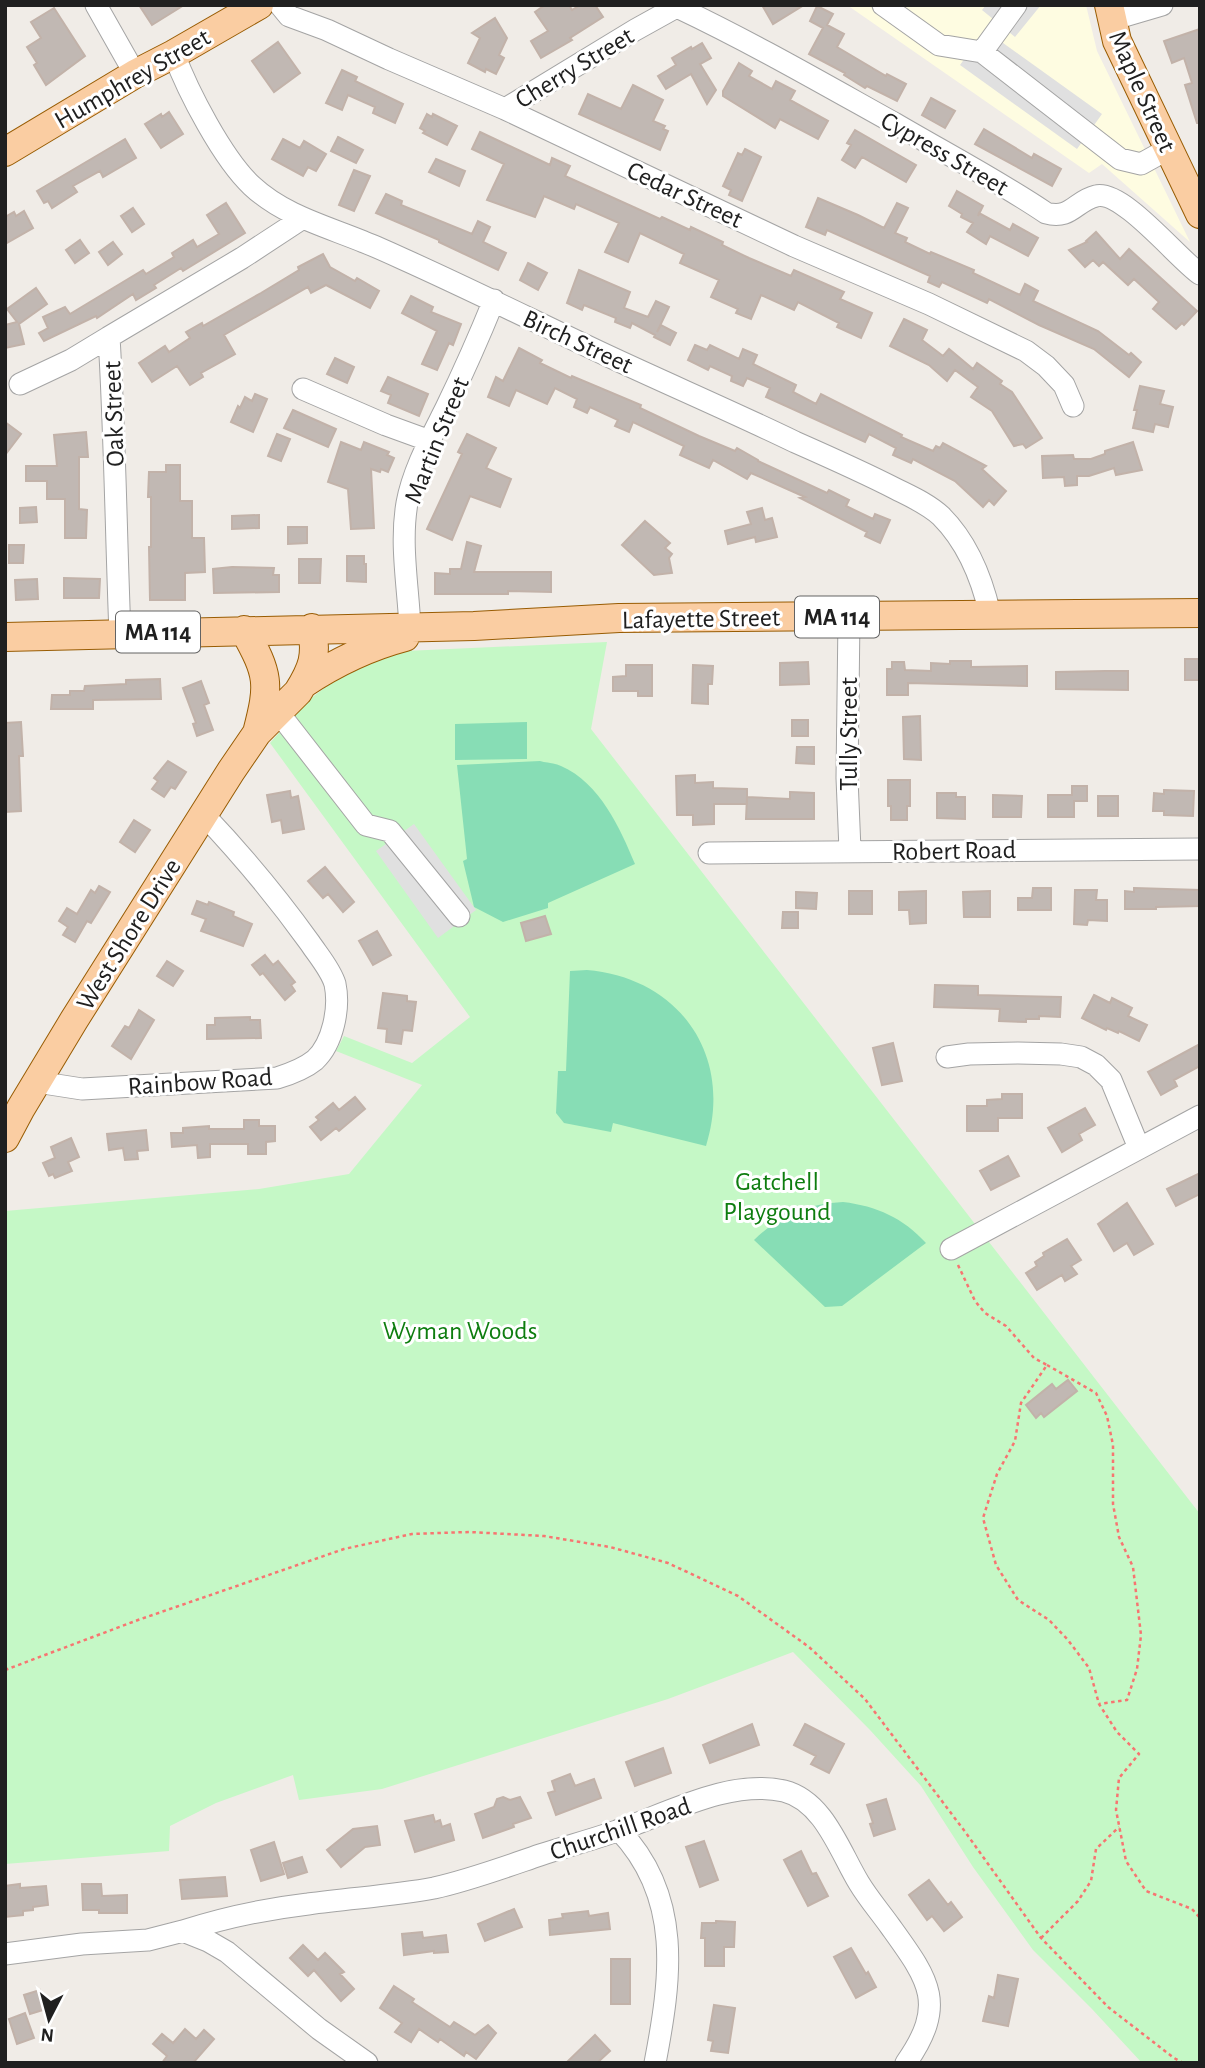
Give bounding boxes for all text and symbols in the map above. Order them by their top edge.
street label: Cherry Street [511,23,638,113]
street label: Humphrey Street [50,24,215,134]
street label: Maple Street [1104,27,1180,156]
street label: Cypress Street [876,107,1013,201]
street label: Cedar Street [623,157,746,233]
street label: Birch Street [519,305,636,379]
street label: Oak Street [99,361,129,467]
street label: Martin Street [400,373,474,507]
road number: MA 114 [795,596,879,638]
street label: Lafayette Street [622,605,780,633]
road number: MA 114 [116,612,200,652]
street label: Tully Street [836,677,862,791]
street label: Robert Road [892,837,1016,865]
street label: West Shore Drive [72,854,186,1015]
street label: Rainbow Road [127,1064,273,1100]
park label: Gatchell Playgound [723,1169,831,1225]
park label: Wyman Woods [383,1318,537,1344]
street label: Churchill Road [547,1793,694,1865]
north arrow [14,1984,84,2054]
text: N [40,2024,55,2045]

